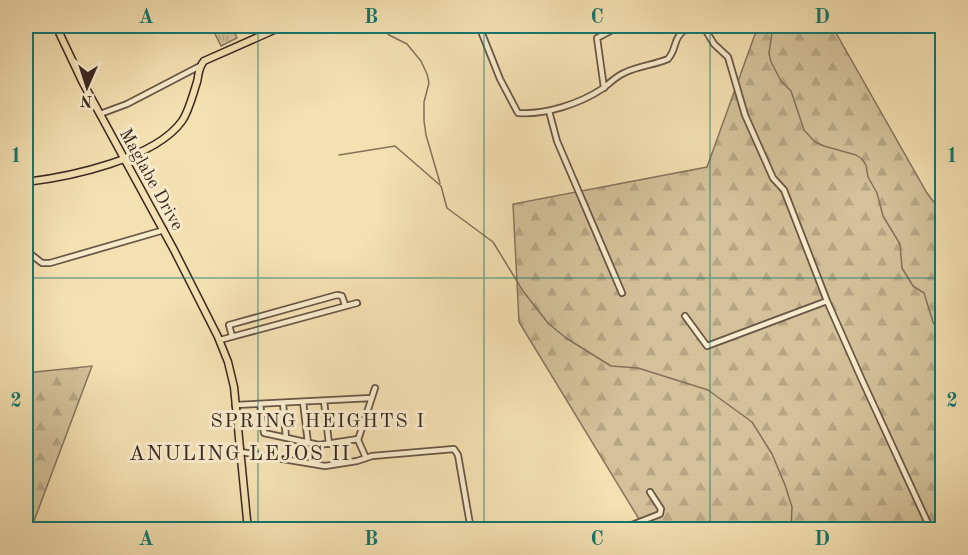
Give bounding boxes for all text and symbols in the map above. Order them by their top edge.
text: A [138,8,154,28]
text: B [364,8,378,28]
text: C [590,8,604,28]
text: D [814,8,830,28]
north arrow [57,57,117,117]
text: N [79,92,93,108]
street label: Maglabe Drive [116,126,186,233]
text: 1 [10,147,22,167]
text: 1 [946,147,958,167]
text: 2 [10,392,22,412]
text: 2 [946,392,958,412]
district label: SPRING HEIGHTS I [210,412,426,432]
district label: ANULING LEJOS II [129,444,351,465]
text: A [138,530,154,550]
text: B [364,530,378,550]
text: C [590,530,604,550]
text: D [814,530,830,550]

